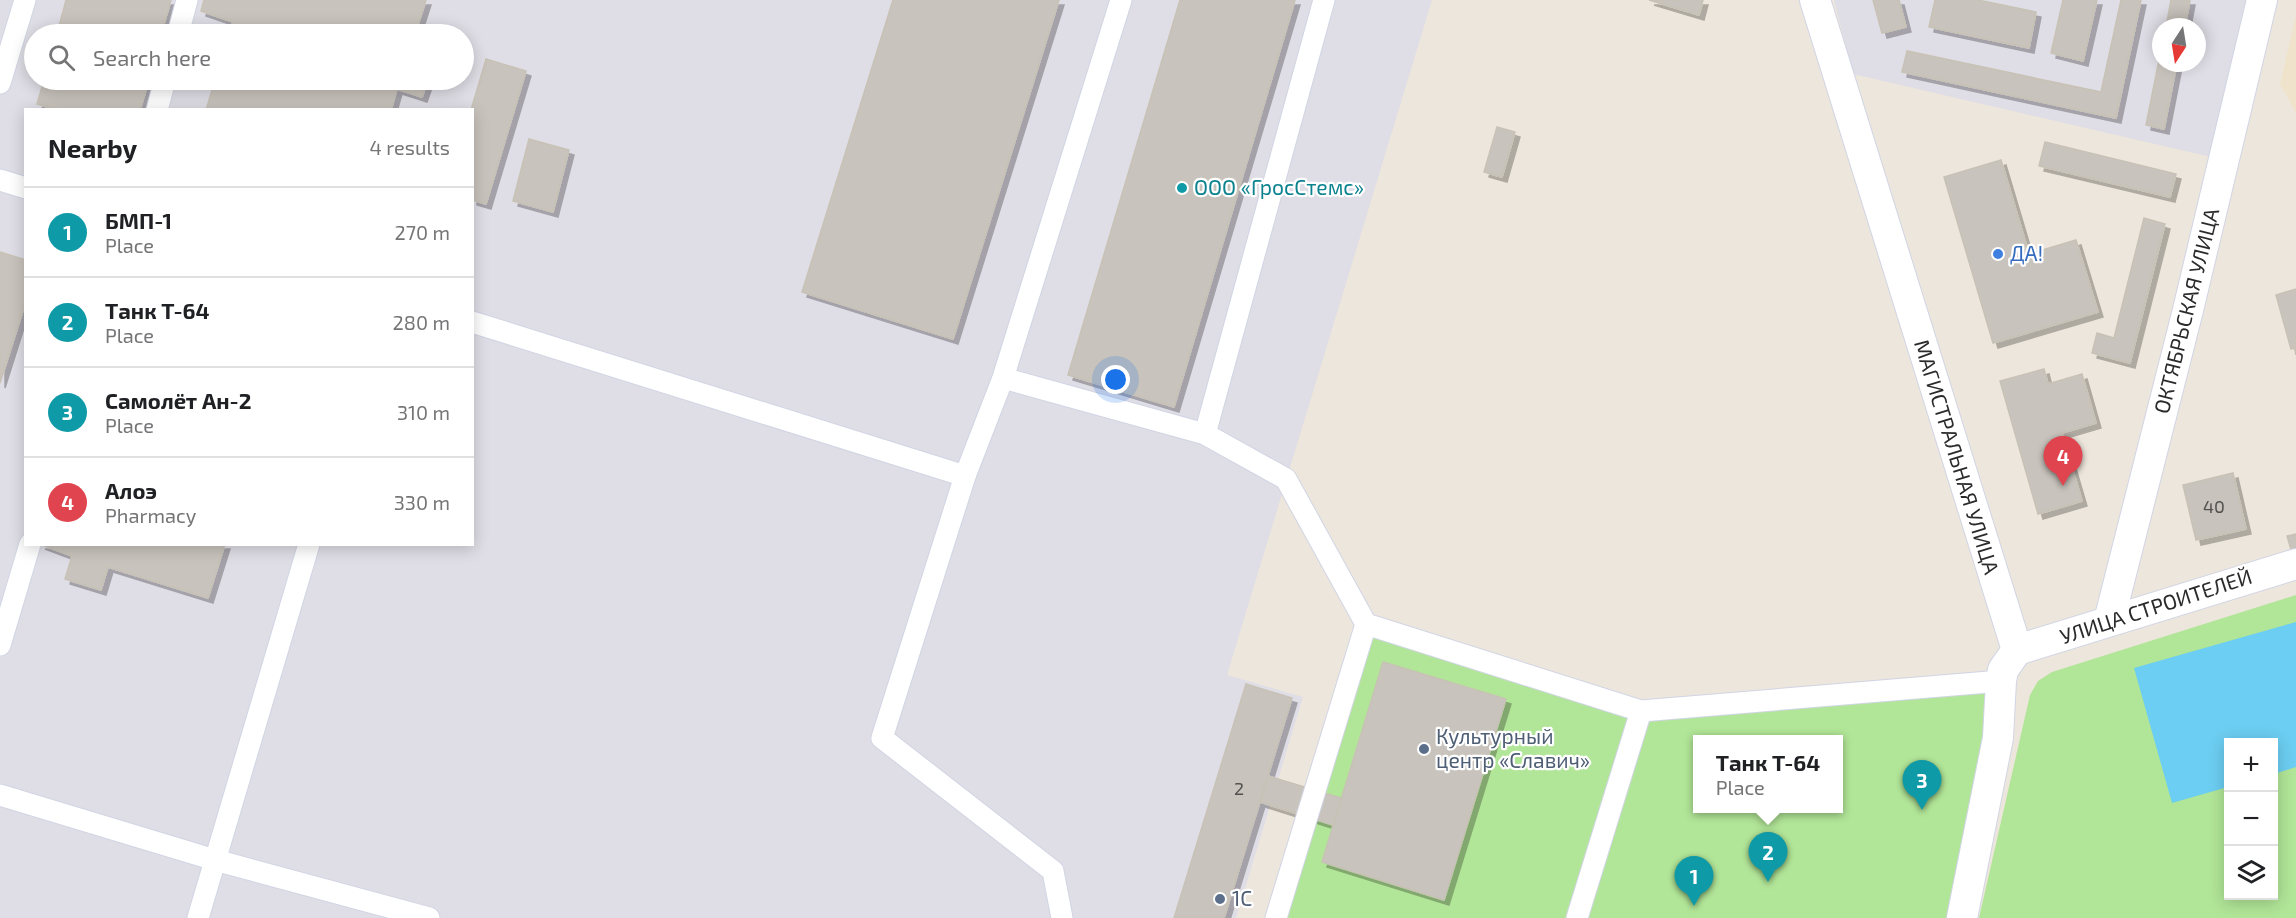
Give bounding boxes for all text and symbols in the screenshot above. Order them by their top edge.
north arrow [2152,18,2206,72]
search box [24,24,474,90]
icon: search [45,41,78,74]
text: Search here [93,44,211,70]
text: Nearby [48,132,137,163]
text: 4 results [370,135,450,159]
place label: ООО «ГросСтемс» [1194,174,1364,199]
marker: ООО «ГросСтемс» [1175,181,1189,195]
street label: ОКТЯБРЬСКАЯ УЛИЦА [2148,205,2223,416]
text: БМП-1 [105,207,172,233]
text: 1 [63,220,72,244]
text: 270 m [394,220,450,244]
text: Place [105,233,154,257]
place label: ДА! [2010,240,2043,265]
marker: ДА! [1991,247,2005,261]
text: Танк Т-64 [105,297,210,323]
text: 2 [62,310,73,334]
text: 280 m [393,310,450,334]
text: Place [105,323,154,347]
street label: МАГИСТРАЛЬНАЯ УЛИЦА [1910,336,2005,577]
your location [1101,365,1130,394]
text: Самолёт Ан-2 [105,387,252,413]
text: 3 [62,400,73,424]
text: 310 m [397,400,450,424]
text: Place [105,413,154,437]
pin: 4 [2044,436,2082,486]
text: Алоэ [105,477,157,503]
text: 4 [61,490,74,514]
text: 330 m [394,490,450,514]
house number: 40 [2203,495,2225,517]
text: Pharmacy [105,503,196,527]
street label: УЛИЦА СТРОИТЕЛЕЙ [2056,563,2255,648]
place label: Культурный центр «Славич» [1436,723,1590,772]
popup [1693,735,1843,813]
map controls [2224,738,2278,900]
button: + [2224,738,2278,792]
marker: Культурный центр «Славич» [1417,742,1431,756]
text: Танк Т-64 [1716,749,1820,775]
pin: 3 [1902,760,1942,810]
text: Place [1716,775,1765,799]
house number: 2 [1234,777,1244,799]
button: − [2224,792,2278,846]
pin: 2 [1748,832,1788,882]
button: layers [2224,846,2278,900]
pin: 1 [1674,856,1714,906]
place label: 1С [1232,885,1252,910]
marker: 1С [1213,892,1227,906]

